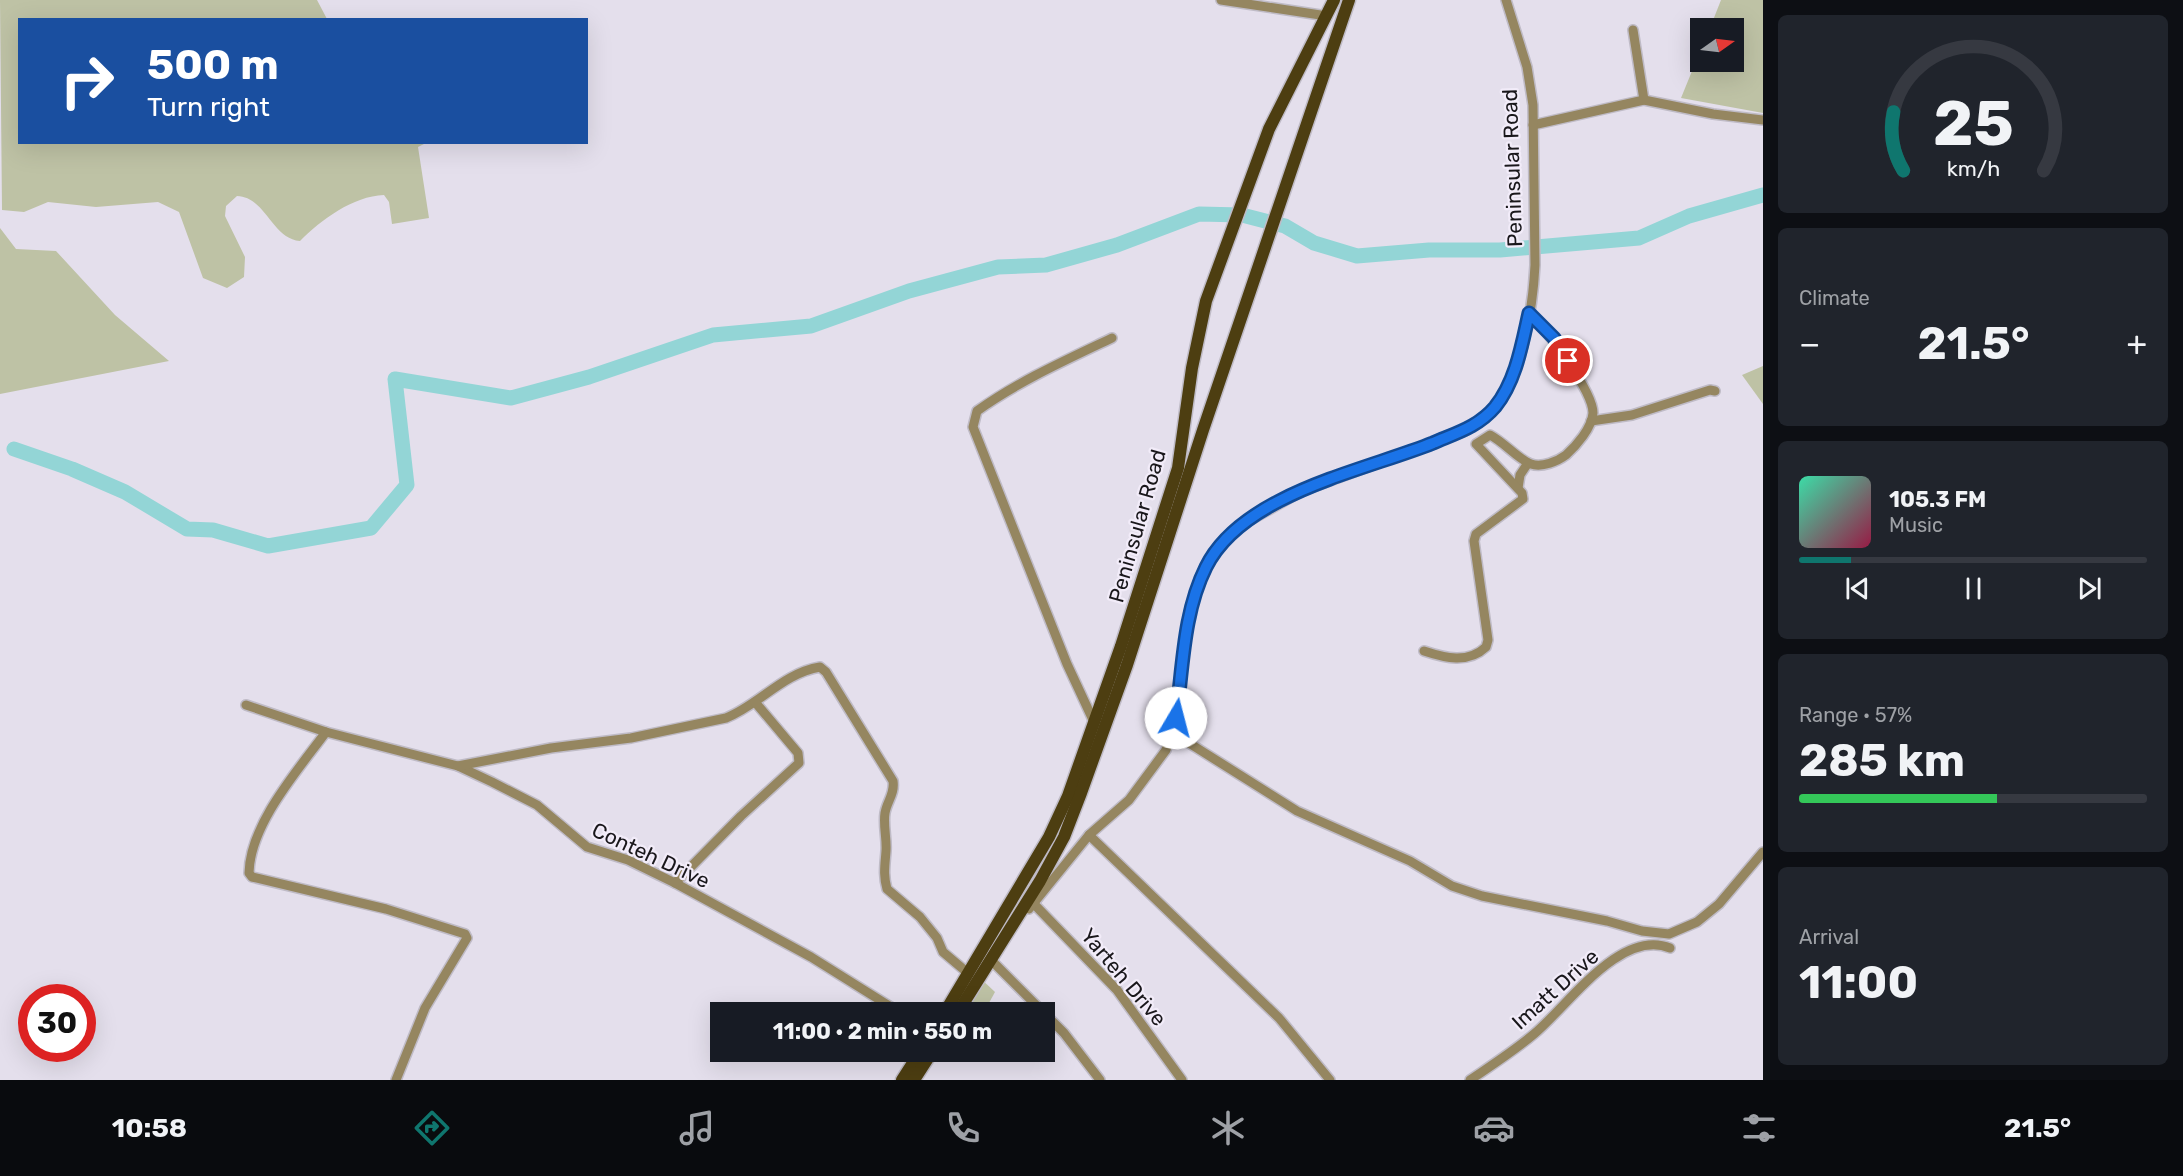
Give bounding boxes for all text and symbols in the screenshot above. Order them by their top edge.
north arrow [1690,18,1744,72]
map controls [1690,18,1744,72]
text: 500 m [147,40,279,90]
icon: right [48,42,126,120]
text: 25 [1933,87,2013,161]
street label: Peninsular Road [1497,89,1527,247]
text: Turn right [147,91,270,123]
text: km/h [1946,156,2000,181]
text: Climate [1799,286,1870,310]
text: 21.5° [1917,317,2029,370]
text: − [1799,324,1820,363]
text: + [2126,324,2147,363]
pin [1542,335,1593,386]
icon: arrive [1551,344,1584,377]
street label: Peninsular Road [1103,447,1171,605]
text: 105.3 FM [1889,486,1986,513]
text: Music [1889,513,1943,537]
icon: previous [1841,572,1874,605]
icon: pause [1957,572,1990,605]
icon: next [2073,572,2106,605]
position arrow [1144,686,1208,750]
text: Range · 57% [1799,703,1912,727]
text: 285 km [1799,734,1965,787]
street label: Conteh Drive [588,817,714,893]
street label: Yarteh Drive [1076,923,1172,1031]
text: Arrival [1799,925,1859,949]
street label: Imatt Drive [1507,944,1603,1034]
text: 11:00 [1799,956,1918,1009]
speed limit sign: 30 [18,984,96,1062]
text: 11:00 · 2 min · 550 m [773,1018,992,1045]
icon: directions [411,1107,453,1149]
icon: music [676,1107,718,1149]
icon: phone [942,1107,984,1149]
icon: climate [1207,1107,1249,1149]
icon: car [1473,1107,1515,1149]
icon: filters [1738,1107,1780,1149]
text: 10:58 [112,1112,187,1144]
text: 21.5° [2004,1112,2071,1144]

